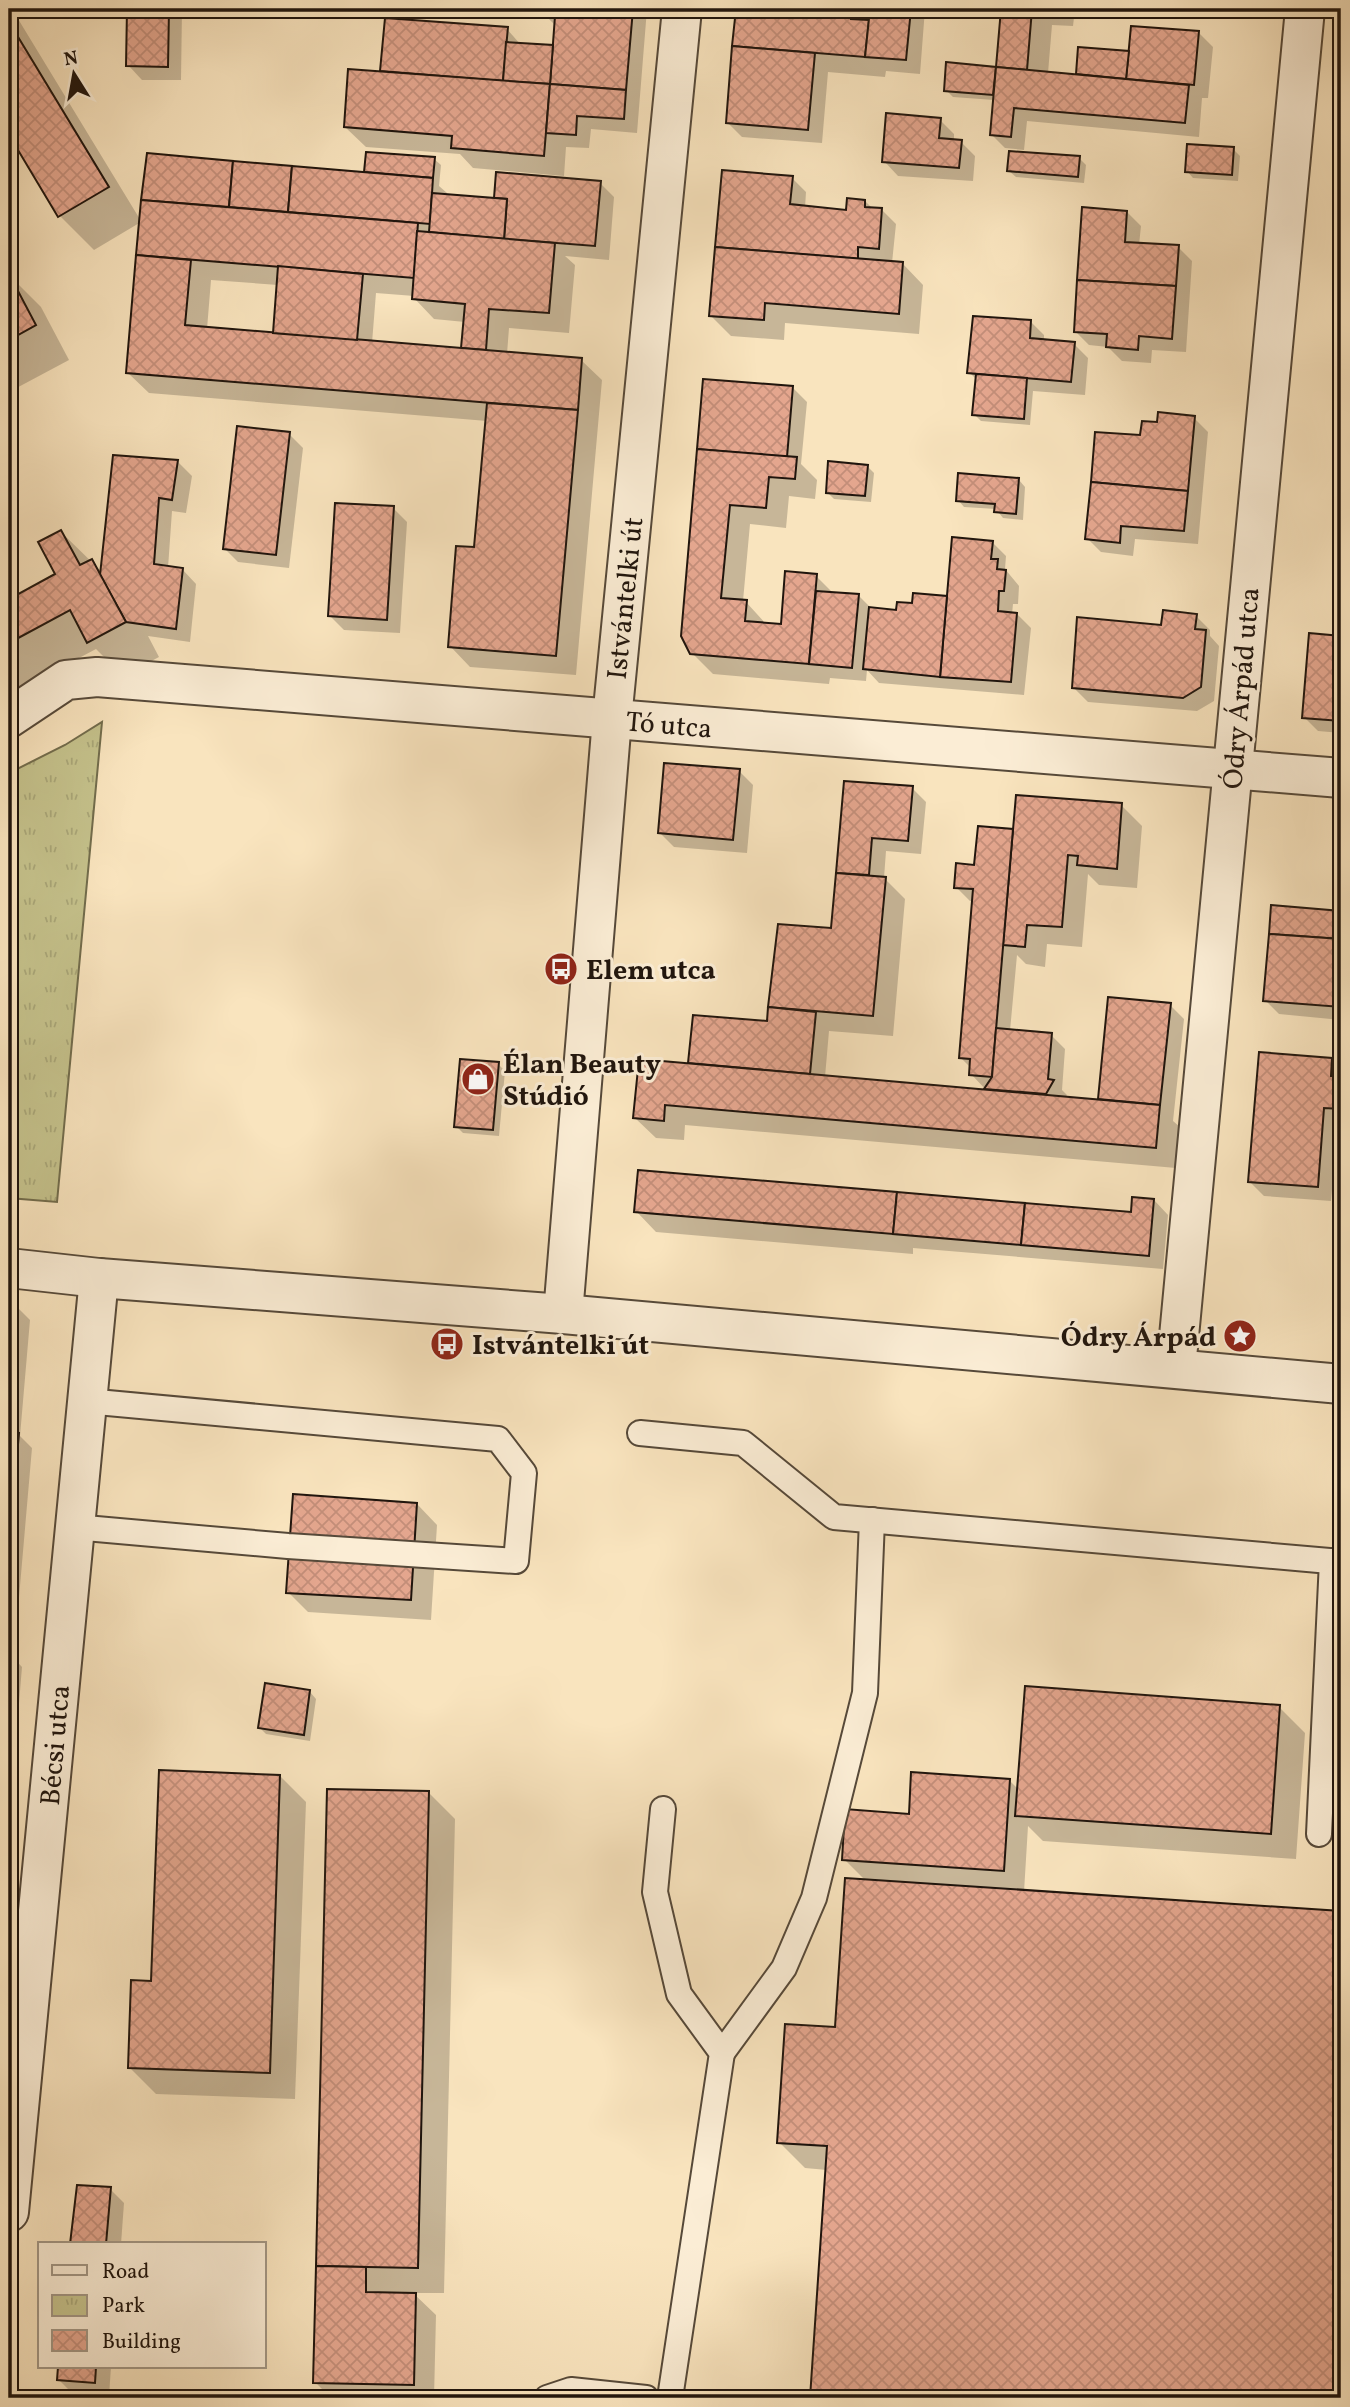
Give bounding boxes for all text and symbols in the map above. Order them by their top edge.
north arrow [38,38,108,108]
text: N [62,45,81,73]
street label: Istvántelki út [599,515,654,681]
street label: Ódry Árpád utca [1214,586,1271,791]
street label: Tó utca [624,703,714,750]
bus stop icon: Elem utca [542,950,580,988]
place label: Elem utca [586,952,716,991]
place label: Élan Beauty Stúdió [503,1046,661,1117]
shop icon: Élan Beauty Stúdió [459,1060,497,1098]
place icon: Ódry Árpád [1221,1317,1259,1355]
place label: Ódry Árpád [1061,1319,1216,1358]
bus stop icon: Istvántelki út [428,1325,466,1363]
place label: Istvántelki út [472,1327,649,1366]
street label: Bécsi utca [32,1683,81,1807]
legend [38,2242,266,2368]
text: Road [102,2258,149,2287]
text: Park [102,2292,145,2321]
text: Building [102,2328,181,2357]

